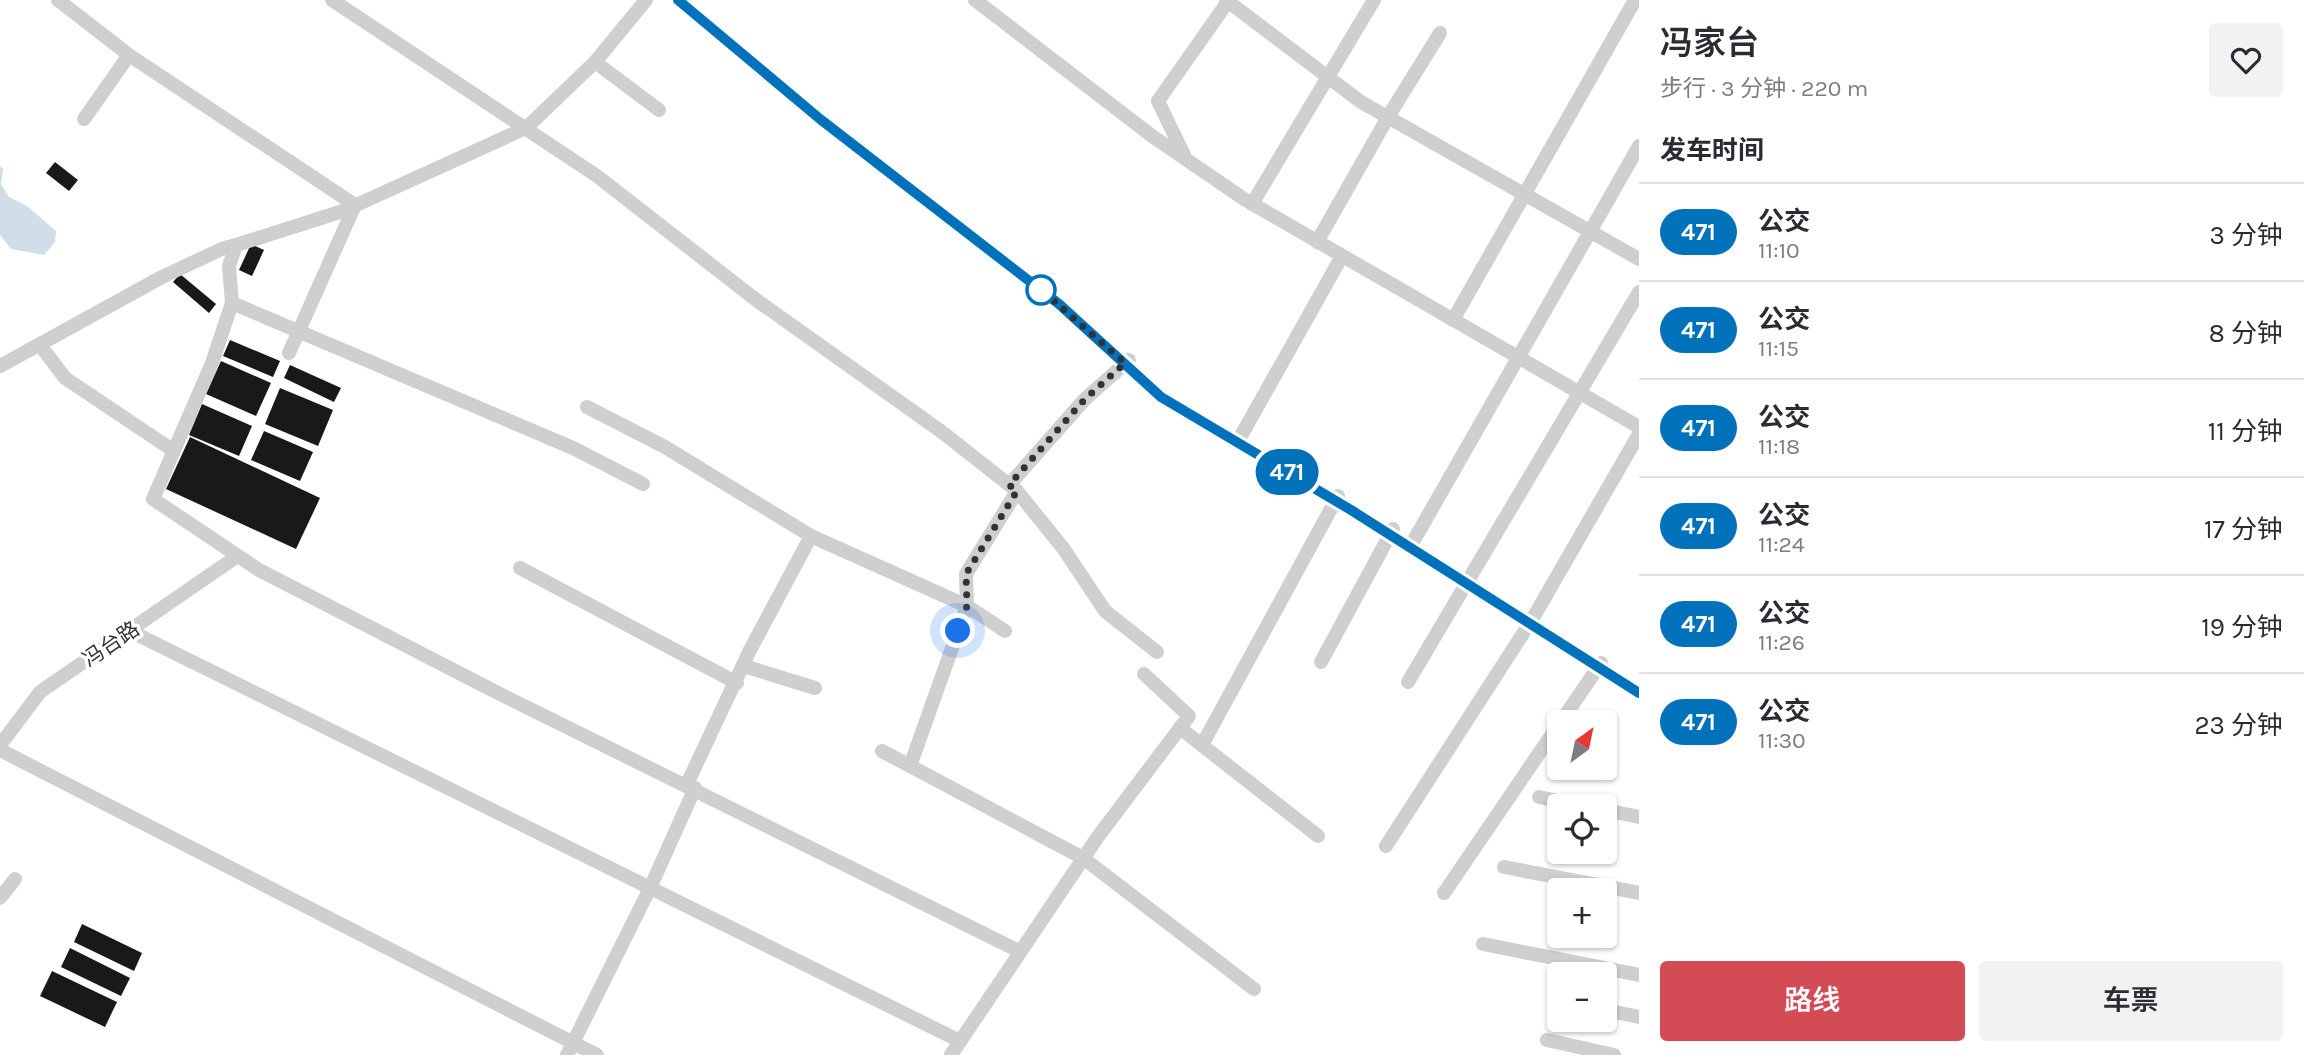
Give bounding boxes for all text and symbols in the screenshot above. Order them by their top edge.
button: heart [2209,23,2283,97]
text: 冯家台 [1660,24,1759,62]
text: 步行 · 3 分钟 · 220 m [1660,75,1868,102]
text: 发车时间 [1660,135,1764,166]
text: 公交 [1758,206,1810,237]
text: 471 [1681,218,1716,246]
text: 3 分钟 [2209,220,2283,251]
text: 11:10 [1758,237,1800,264]
unlabelled marker [1026,275,1056,305]
text: 公交 [1758,304,1810,335]
text: 471 [1681,316,1716,344]
text: 8 分钟 [2209,318,2283,349]
text: 11:15 [1758,335,1799,362]
text: 公交 [1758,402,1810,433]
text: 471 [1681,414,1716,442]
text: 11 分钟 [2208,416,2283,447]
text: 11:18 [1758,433,1800,460]
line badge: 471 [1247,449,1327,495]
text: 471 [1270,458,1304,486]
text: 公交 [1758,500,1810,531]
text: 471 [1681,512,1716,540]
text: 17 分钟 [2204,514,2283,545]
text: 11:24 [1758,531,1805,558]
text: 公交 [1758,598,1810,629]
text: 471 [1681,610,1716,638]
text: 19 分钟 [2201,612,2283,643]
your location [940,613,975,648]
street label: 冯台路 [78,616,144,672]
text: 11:26 [1758,629,1805,656]
text: 公交 [1758,696,1810,727]
text: 471 [1681,708,1716,736]
north arrow [1547,710,1617,780]
map controls [1547,710,1617,1032]
text: 23 分钟 [2194,710,2283,741]
text: 11:30 [1758,727,1806,754]
button: locate [1547,794,1617,864]
button: + [1547,878,1617,948]
button: 路线 [1660,961,1965,1041]
button: 车票 [1979,961,2283,1041]
button: − [1547,962,1617,1032]

